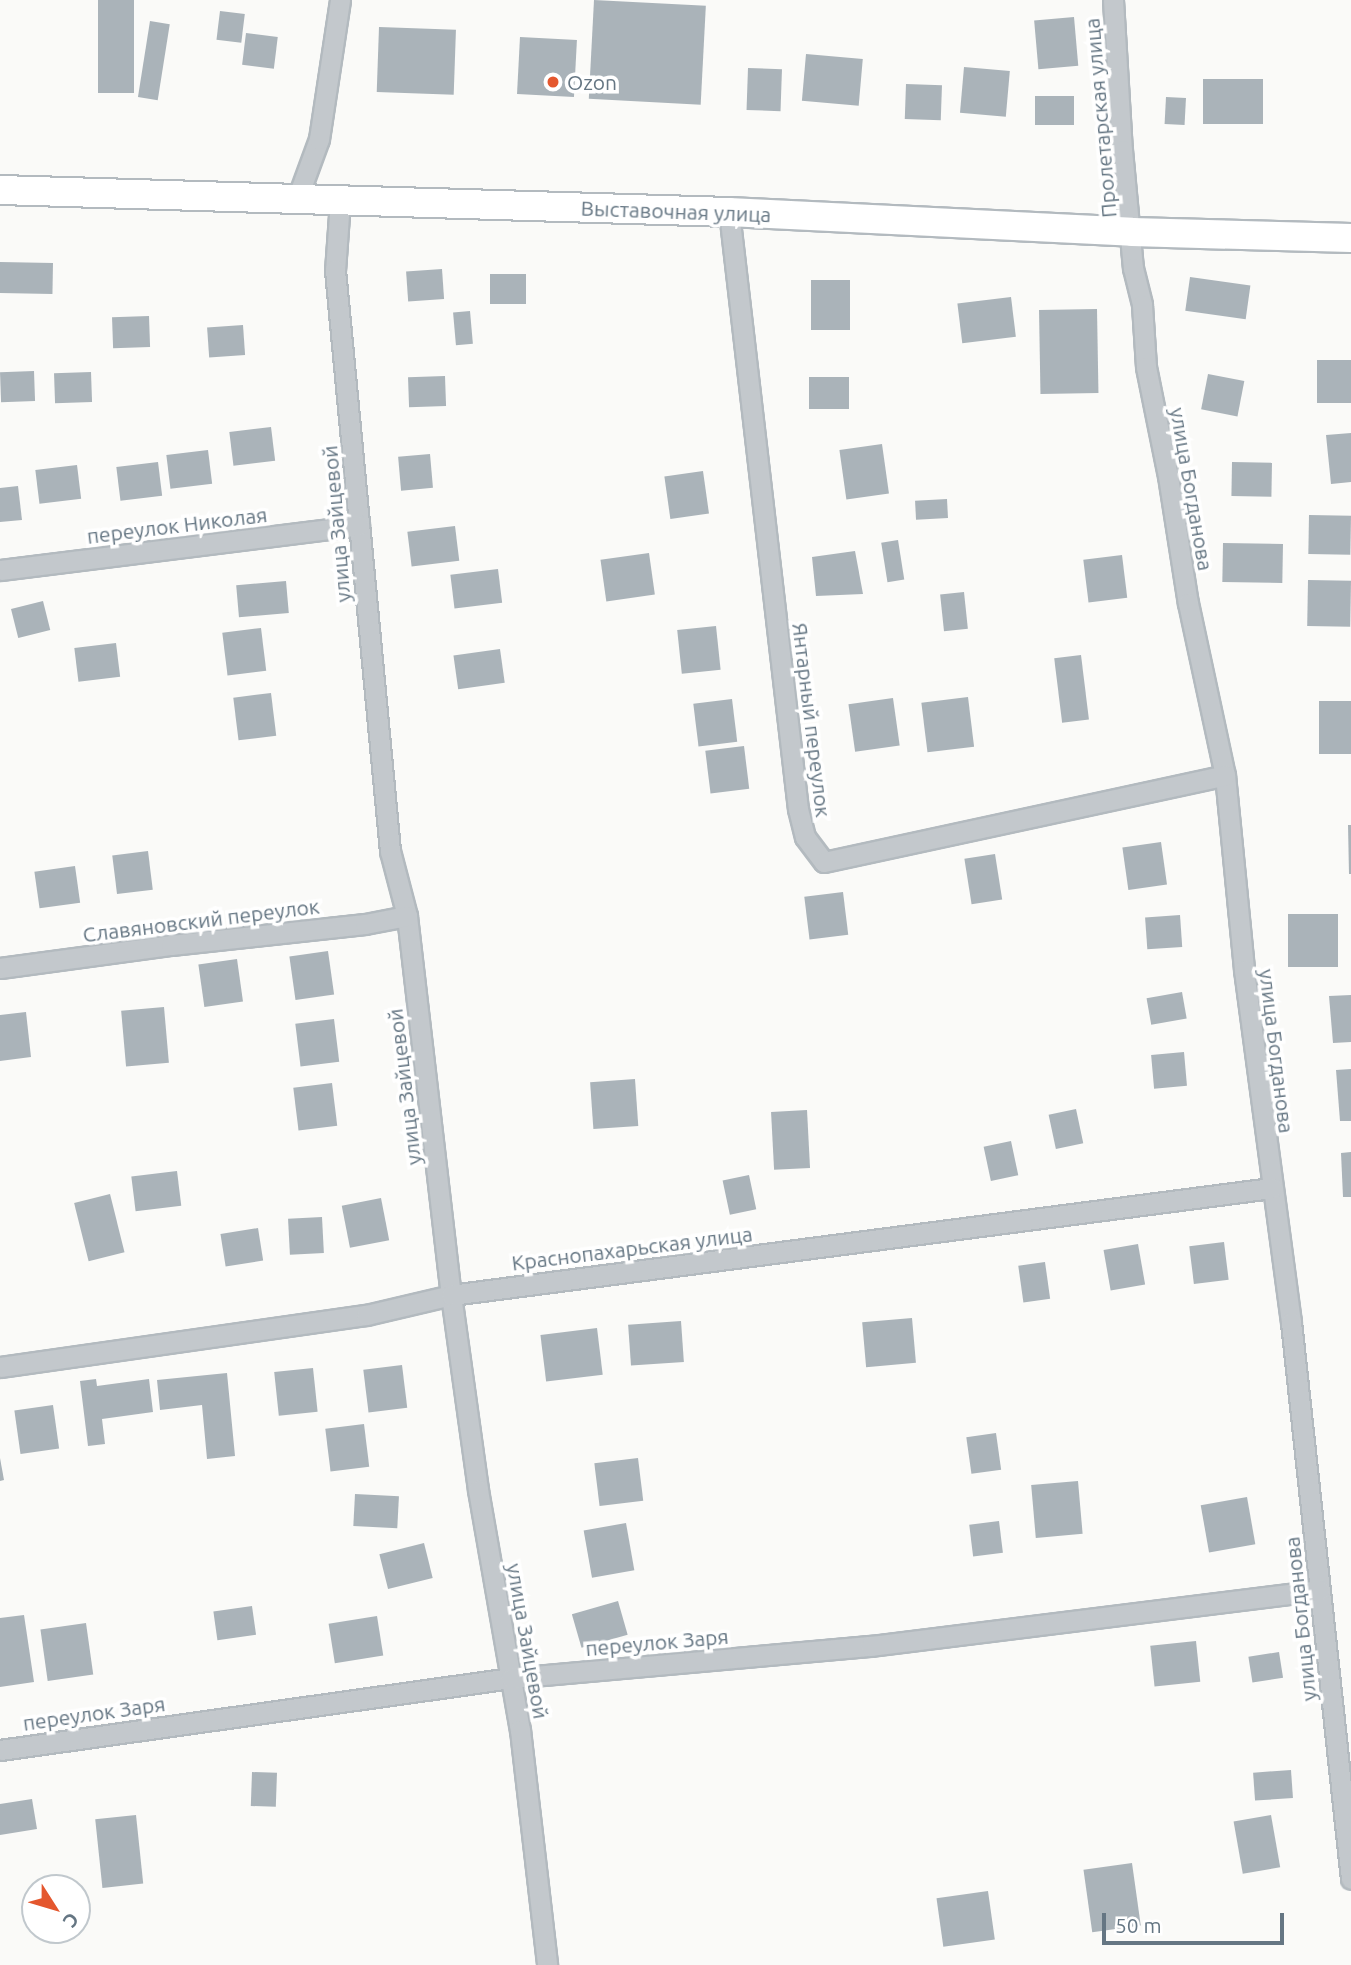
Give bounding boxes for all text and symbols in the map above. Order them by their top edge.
street label: Пролетарская улица [1079,17,1121,219]
place label: Ozon [567,69,617,95]
marker: Ozon [545,74,561,90]
street label: Выставочная улица [580,195,772,227]
street label: улица Богданова [1165,405,1219,573]
street label: улица Зайцевой [317,445,355,603]
street label: переулок Николая [85,501,269,549]
street label: Янтарный переулок [788,621,836,819]
street label: Славяновский переулок [81,893,321,947]
street label: улица Богданова [1254,967,1300,1135]
street label: улица Зайцевой [382,1007,426,1167]
street label: Краснопахарьская улица [510,1221,754,1275]
street label: улица Богданова [1279,1535,1321,1703]
street label: улица Зайцевой [502,1561,554,1721]
street label: переулок Заря [584,1623,730,1661]
street label: переулок Заря [21,1691,167,1735]
north arrow [21,1874,91,1944]
scale bar [1106,1898,1288,1942]
text: С [59,1909,84,1932]
text: 50 m [1115,1913,1162,1937]

